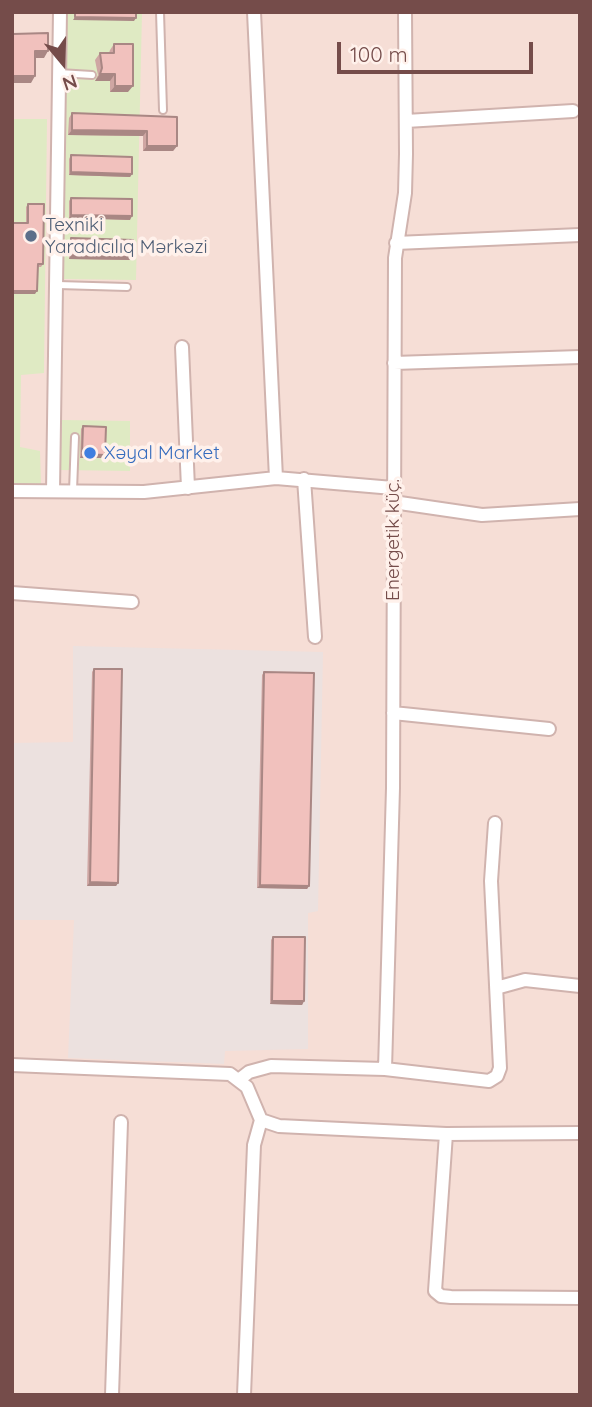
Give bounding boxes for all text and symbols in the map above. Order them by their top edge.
north arrow [28,28,98,98]
scale bar [340,28,536,72]
text: 100 m [350,41,408,67]
text: N [59,69,80,96]
place label: Texniki Yaradıcılıq Mərkəzi [45,214,208,258]
marker: Texniki Yaradıcılıq Mərkəzi [23,228,39,244]
place label: Xəyal Market [104,442,220,464]
marker: Xəyal Market [82,445,98,461]
street label: Energetik küç. [382,479,404,601]

